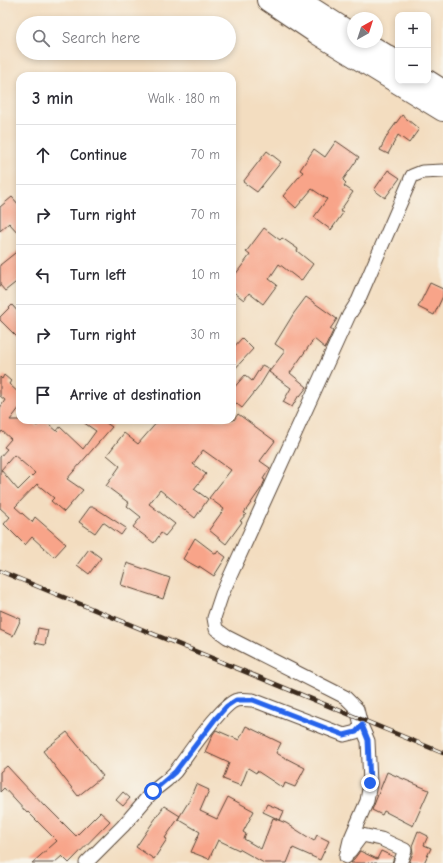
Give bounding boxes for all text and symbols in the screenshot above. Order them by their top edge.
north arrow [347,12,383,48]
map controls [395,12,431,84]
button: + [395,12,431,48]
search box [16,16,236,60]
icon: search [30,27,52,49]
text: Search here [62,29,140,47]
button: − [395,48,431,84]
text: 3 min [32,89,73,108]
text: Walk · 180 m [148,91,220,106]
icon: ahead [32,144,54,166]
text: Continue [70,146,127,164]
text: 70 m [191,147,220,162]
icon: right [32,204,54,226]
text: Turn right [70,206,136,224]
text: 70 m [191,207,220,222]
icon: left [32,264,54,286]
text: Turn left [70,266,126,284]
text: 10 m [192,267,220,282]
icon: right [32,324,54,346]
text: Turn right [70,326,136,344]
text: 30 m [190,327,220,342]
icon: arrive [32,384,54,406]
text: Arrive at destination [70,386,201,404]
route end [361,774,379,792]
route start [144,782,162,800]

